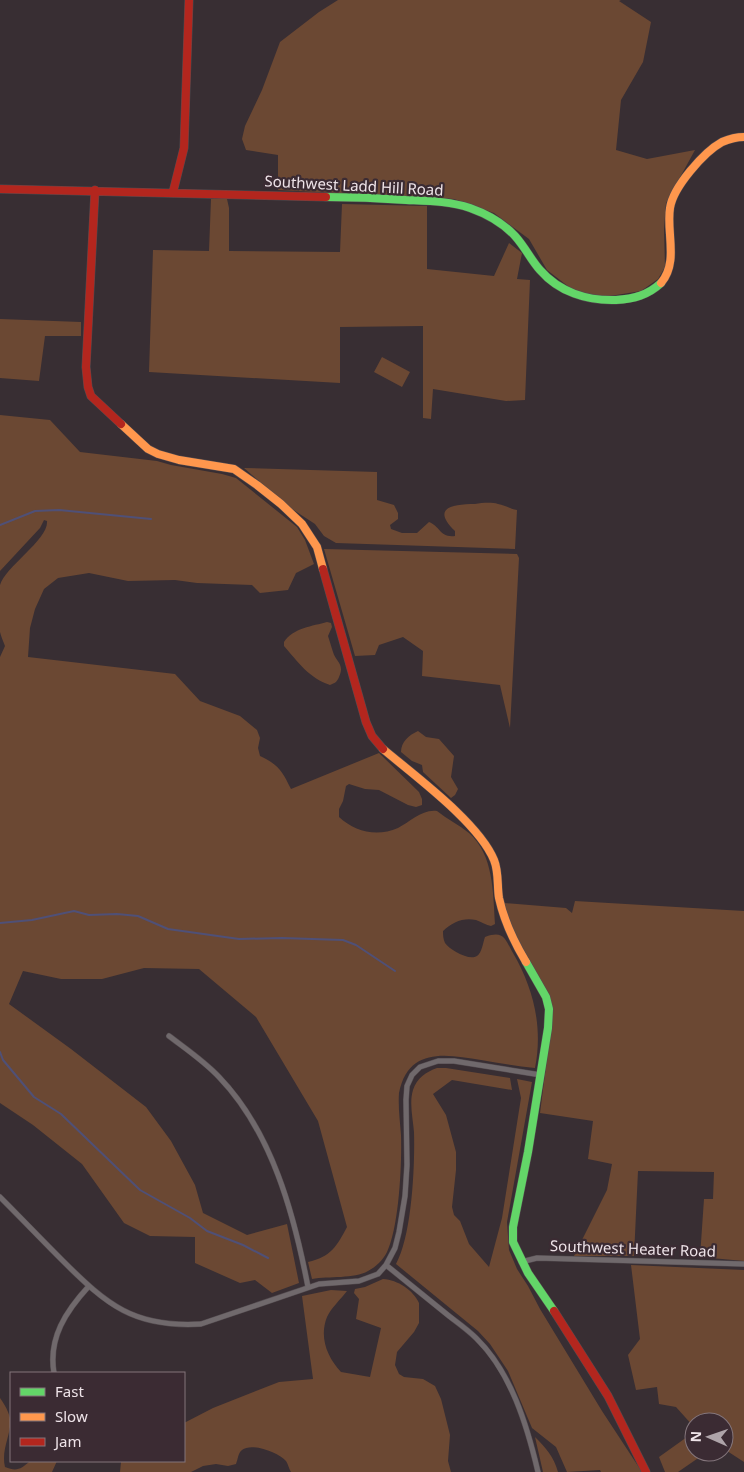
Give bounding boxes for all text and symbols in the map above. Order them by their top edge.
street label: Southwest Ladd Hill Road [264,170,444,200]
street label: Southwest Heater Road [550,1235,716,1261]
legend [10,1372,185,1462]
text: Fast [55,1381,84,1401]
text: Slow [55,1406,88,1426]
north arrow [684,1412,734,1462]
text: Jam [53,1431,82,1451]
text: N [686,1431,705,1443]

